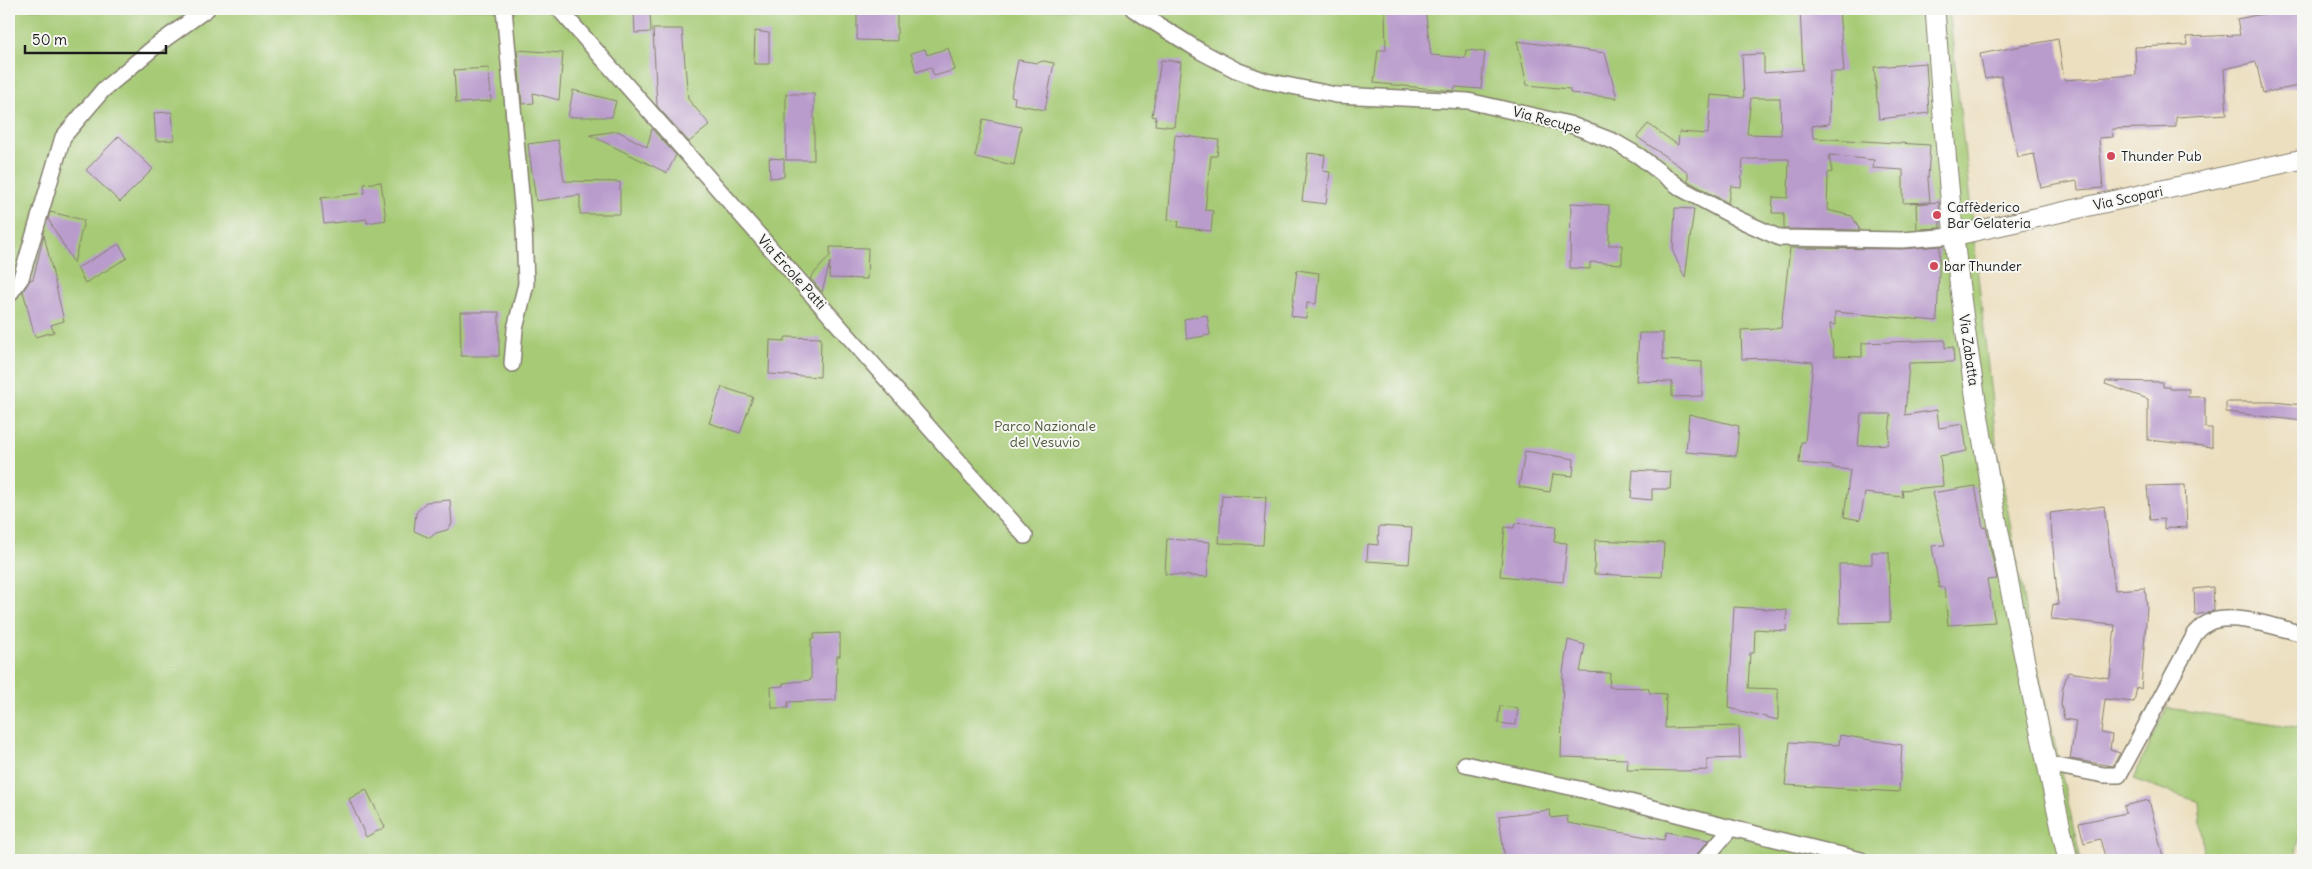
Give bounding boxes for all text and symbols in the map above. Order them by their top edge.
scale bar [25,22,166,54]
text: 50 m [32,30,67,49]
street label: Via Recupe [1511,102,1583,138]
place label: Thunder Pub [2121,147,2202,165]
marker: Thunder Pub [2105,150,2117,162]
street label: Via Scopari [2092,182,2164,214]
place label: Caffèderico Bar Gelateria [1947,198,2031,232]
marker: Caffèderico Bar Gelateria [1931,209,1943,221]
street label: Via Ercole Patti [754,231,830,313]
place label: bar Thunder [1944,257,2022,275]
marker: bar Thunder [1928,260,1940,272]
street label: Via Zabatta [1955,313,1983,387]
park label: Parco Nazionale del Vesuvio [994,417,1096,451]

